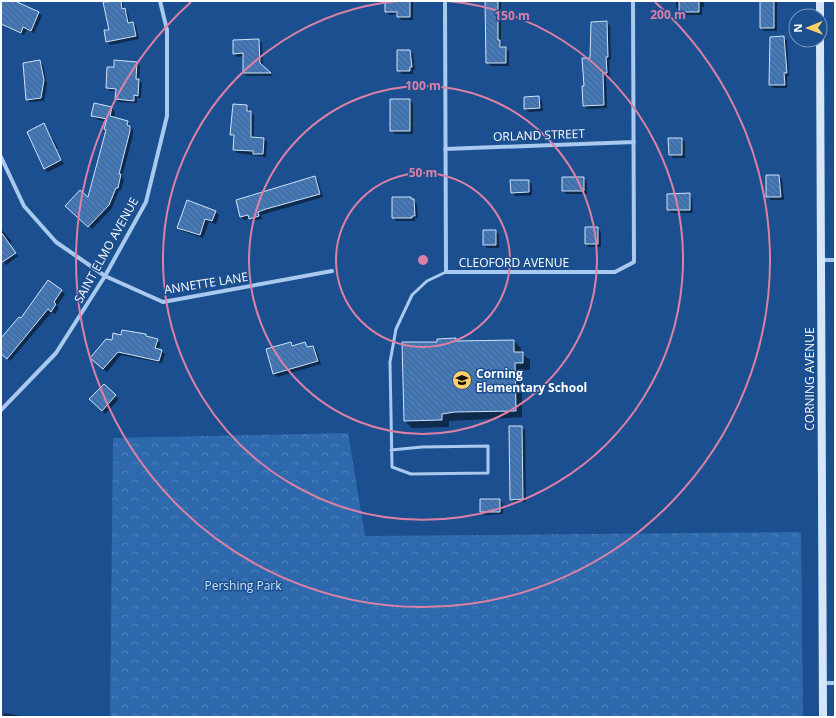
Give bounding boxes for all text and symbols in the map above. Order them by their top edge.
text: 200 m [650,6,686,23]
text: 150 m [494,7,530,24]
north arrow [788,8,828,48]
text: N [790,24,805,33]
text: 100 m [405,77,441,94]
street label: ORLAND STREET [493,125,586,145]
text: 50 m [409,164,437,181]
street label: SAINT ELMO AVENUE [70,194,142,306]
centre of rings [416,253,430,267]
street label: CLEOFORD AVENUE [459,254,569,271]
street label: ANNETTE LANE [163,268,249,298]
street label: CORNING AVENUE [801,327,818,431]
place label: Corning Elementary School [476,365,587,396]
school or university icon: Corning Elementary School [451,369,473,391]
park label: Pershing Park [204,577,282,594]

